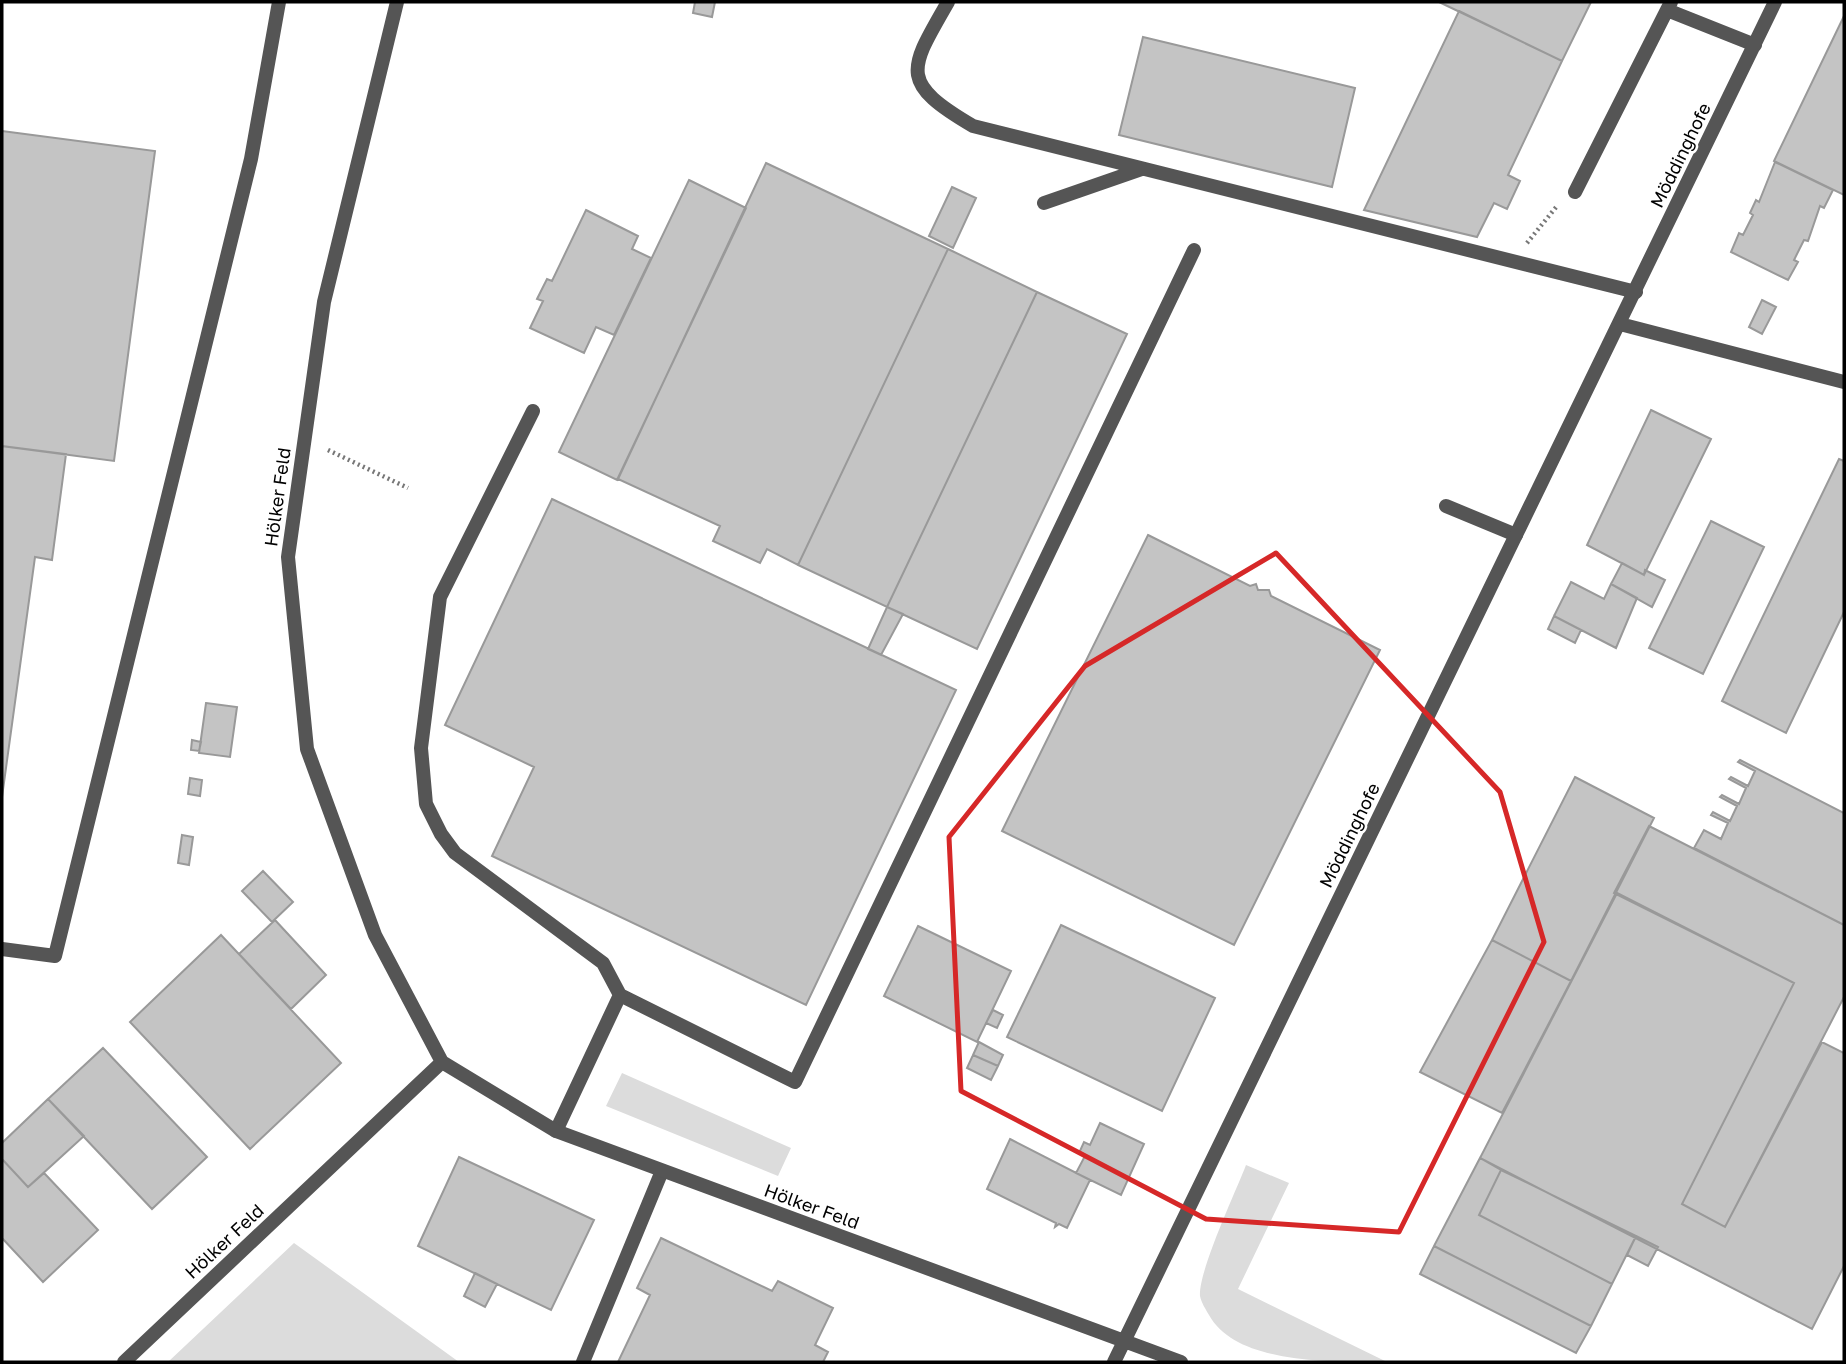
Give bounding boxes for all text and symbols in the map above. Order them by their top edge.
street label: Möddinghofe [1645,99,1715,211]
street label: Hölker Feld [259,446,295,548]
street label: Möddinghofe [1314,779,1384,891]
street label: Hölker Feld [761,1179,863,1233]
street label: Hölker Feld [180,1199,268,1283]

